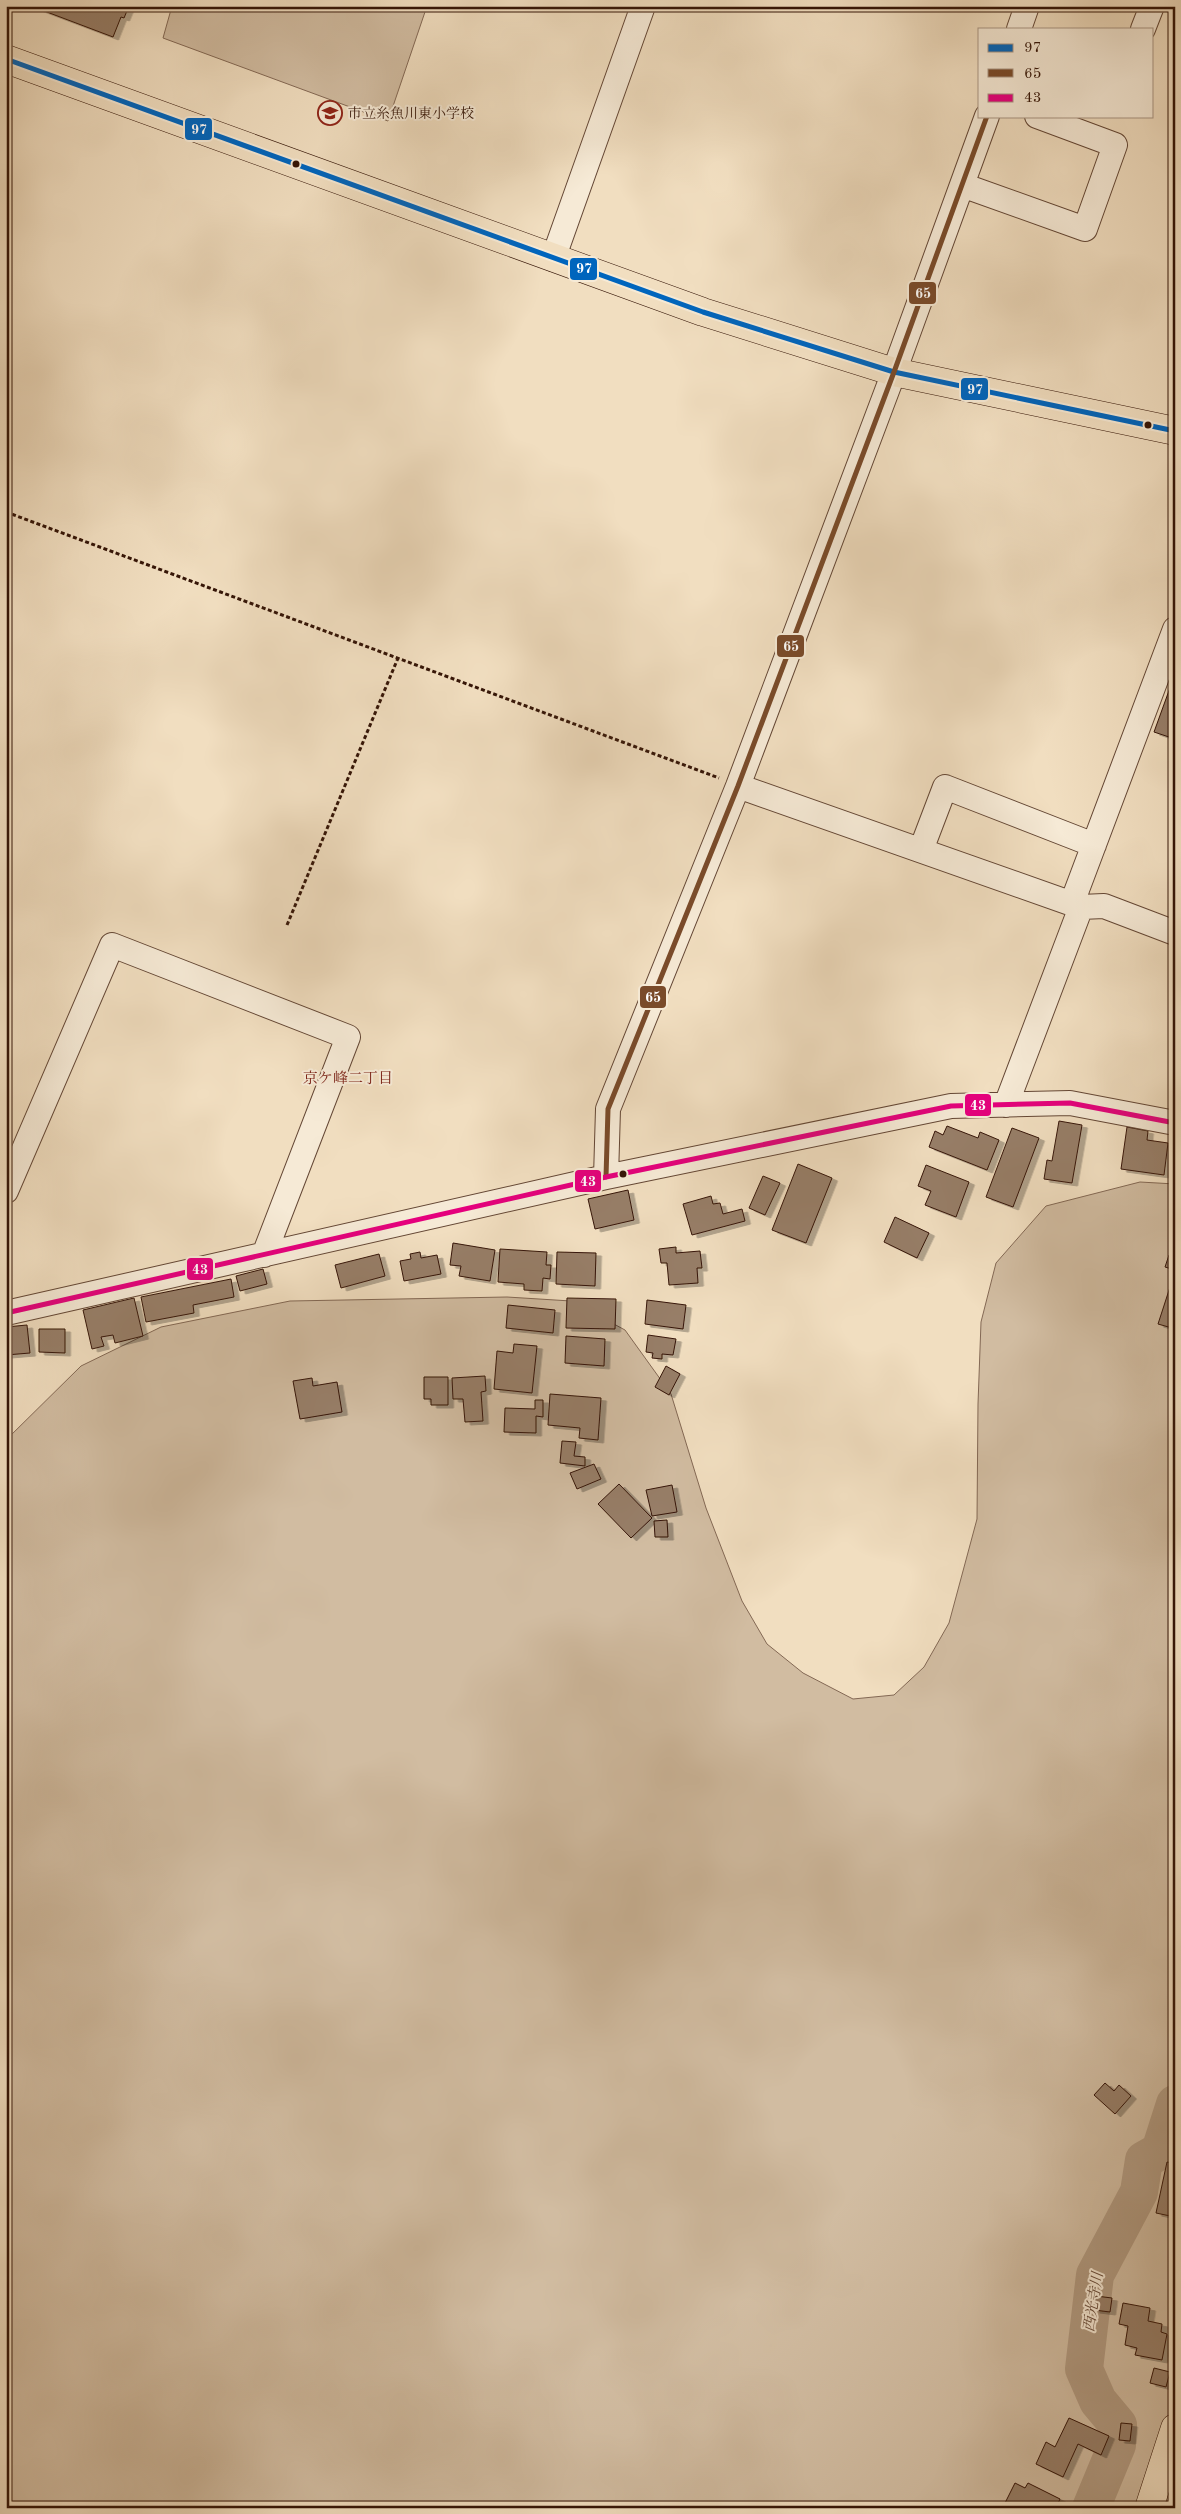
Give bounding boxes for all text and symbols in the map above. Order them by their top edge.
legend [978,28,1154,118]
text: 97 [1024,41,1041,56]
text: 65 [1024,67,1041,82]
text: 43 [1024,91,1041,106]
school or university icon: 市立糸魚川東小学校 [317,100,343,126]
place label: 市立糸魚川東小学校 [348,105,474,121]
line badge: 97 [184,117,213,141]
text: 97 [191,123,207,137]
unlabelled marker [291,159,301,169]
line badge: 97 [569,257,598,281]
text: 97 [576,262,592,276]
line badge: 65 [908,281,937,305]
text: 65 [915,287,931,301]
line badge: 97 [960,377,989,401]
text: 97 [967,383,983,397]
unlabelled marker [1143,420,1153,430]
line badge: 65 [776,634,805,658]
text: 65 [783,640,799,654]
line badge: 65 [639,985,667,1009]
text: 65 [645,991,661,1005]
district label: 京ケ峰二丁目 [303,1070,393,1087]
line badge: 43 [964,1093,992,1117]
text: 43 [970,1099,986,1113]
line badge: 43 [574,1169,602,1193]
unlabelled marker [618,1169,628,1179]
text: 43 [580,1175,596,1189]
line badge: 43 [186,1257,214,1281]
text: 43 [192,1263,208,1277]
water label: 西光寺川 [1080,2269,1107,2333]

